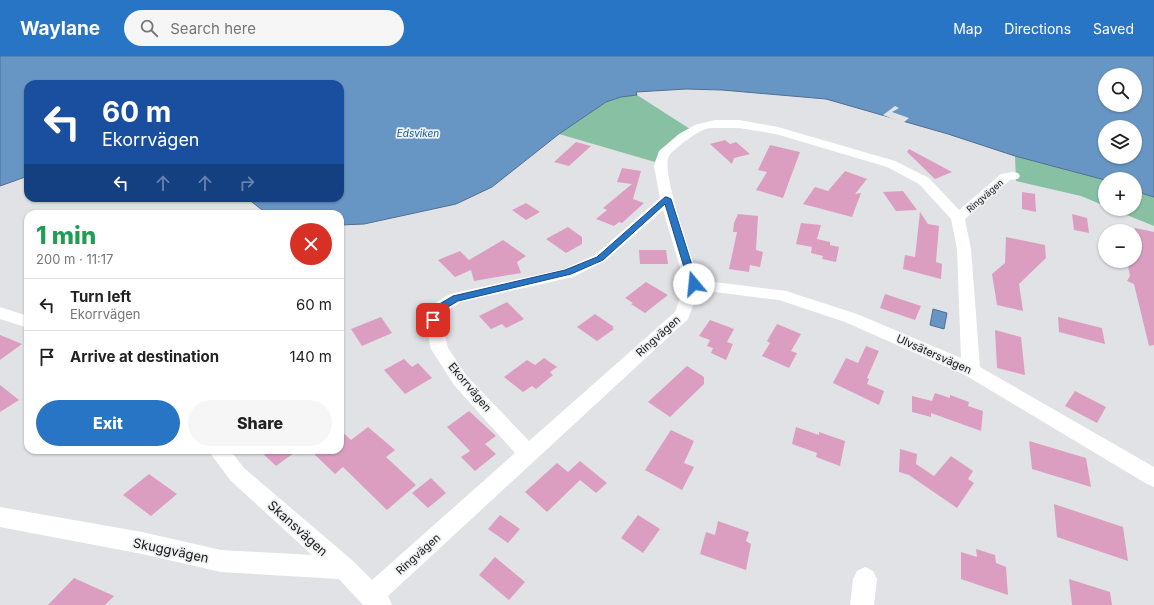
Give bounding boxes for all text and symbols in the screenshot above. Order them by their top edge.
search box [124,10,404,46]
text: Waylane [20,17,100,40]
icon: search [138,17,160,39]
text: Search here [170,19,256,38]
text: Map [953,20,982,37]
text: Directions [1004,20,1071,37]
text: Saved [1093,20,1134,37]
map controls [1098,68,1142,268]
button: search [1098,68,1142,112]
text: 60 m [102,95,171,129]
icon: left [36,96,88,148]
button: layers [1098,120,1142,164]
water label: Edsviken [397,127,439,139]
text: Ekorrvägen [102,129,200,150]
icon: left [110,172,132,194]
icon: ahead [152,172,174,194]
icon: ahead [194,172,216,194]
icon: right [236,172,258,194]
button: + [1098,172,1142,216]
street label: Ringvägen [964,177,1005,215]
text: 1 min [36,221,96,250]
button: close [290,223,332,265]
button: − [1098,224,1142,268]
text: 200 m · 11:17 [36,251,113,267]
position arrow [673,263,715,305]
text: Turn left [70,287,131,306]
icon: left [36,294,58,316]
text: 60 m [296,295,332,314]
pin [416,303,450,337]
text: Ekorrvägen [70,306,140,322]
icon: arrive [422,309,444,331]
street label: Ringvägen [633,312,683,360]
street label: Ulvsätersvägen [894,331,974,377]
icon: arrive [36,346,58,368]
text: Arrive at destination [70,347,219,366]
text: 140 m [289,347,332,366]
street label: Ekorrvägen [445,360,495,414]
button: Exit [36,400,180,446]
button: Share [188,400,332,446]
street label: Skansvägen [265,497,331,559]
street label: Ringvägen [393,530,443,578]
street label: Skuggvägen [132,534,210,566]

